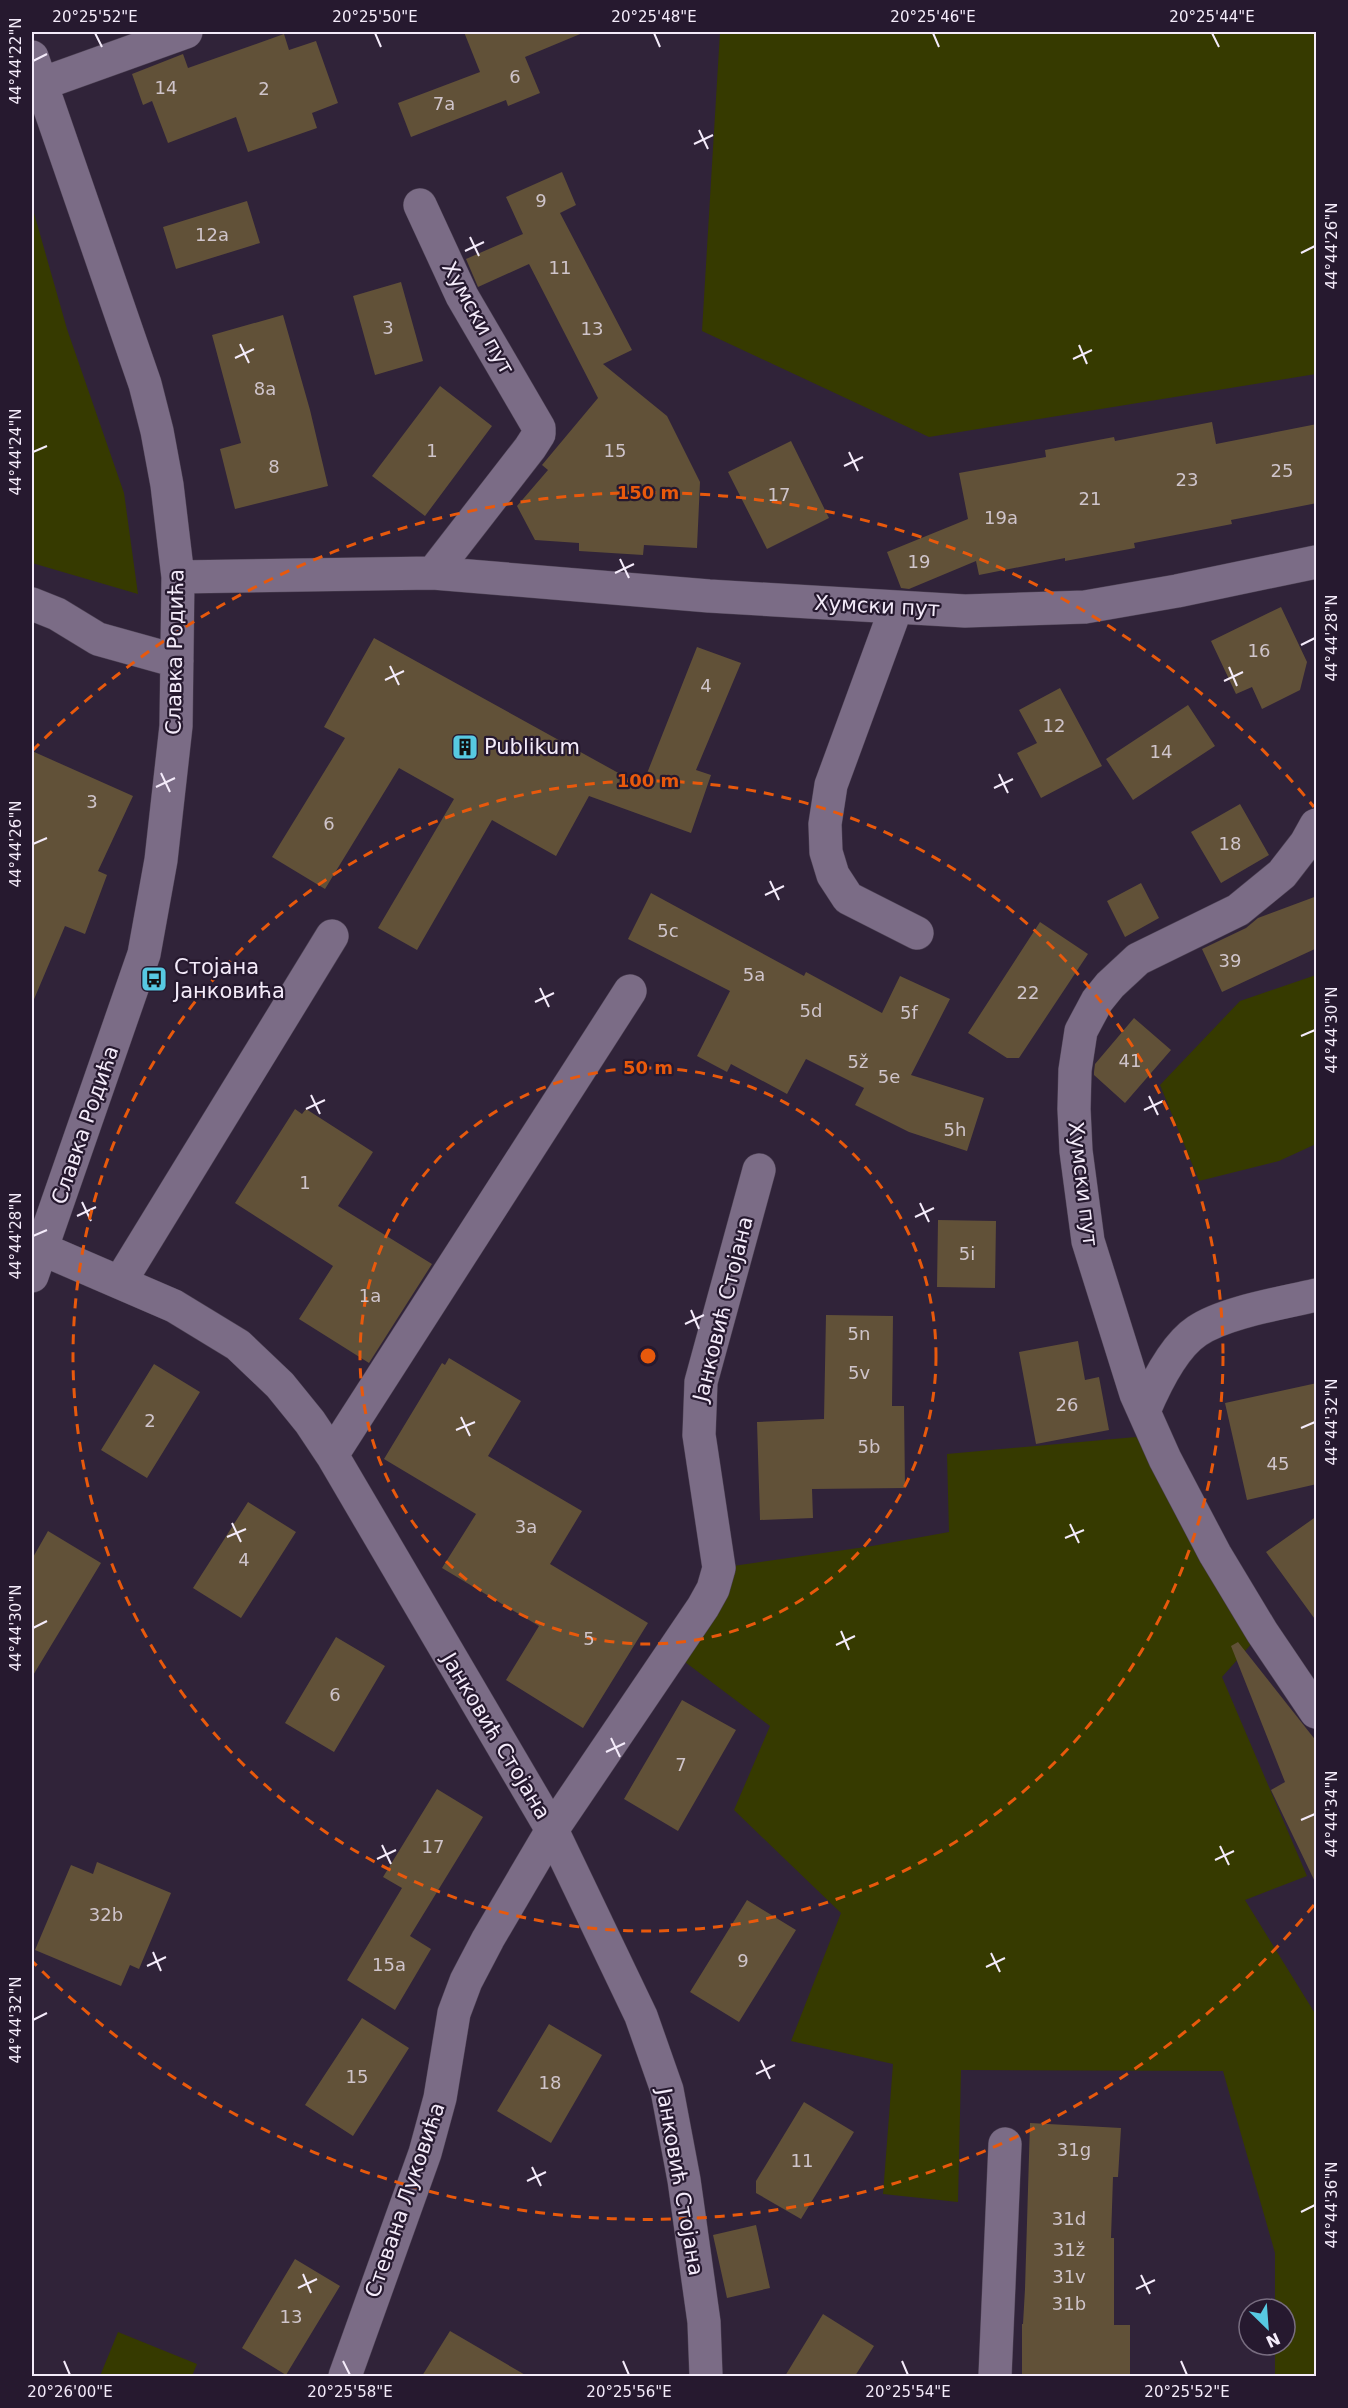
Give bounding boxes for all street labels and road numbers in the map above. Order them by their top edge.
street label: Хумски пут [437,257,519,379]
street label: Славка Родића [162,569,188,735]
street label: Хумски пут [814,591,940,621]
street label: Славка Родића [47,1043,123,1207]
street label: Хумски пут [1063,1120,1103,1248]
street label: Јанковић Стојана [688,1214,758,1406]
street label: Јанковић Стојана [436,1647,555,1824]
street label: Јанковић Стојана [651,2085,708,2278]
street label: Стевана Луковића [360,2099,450,2301]

